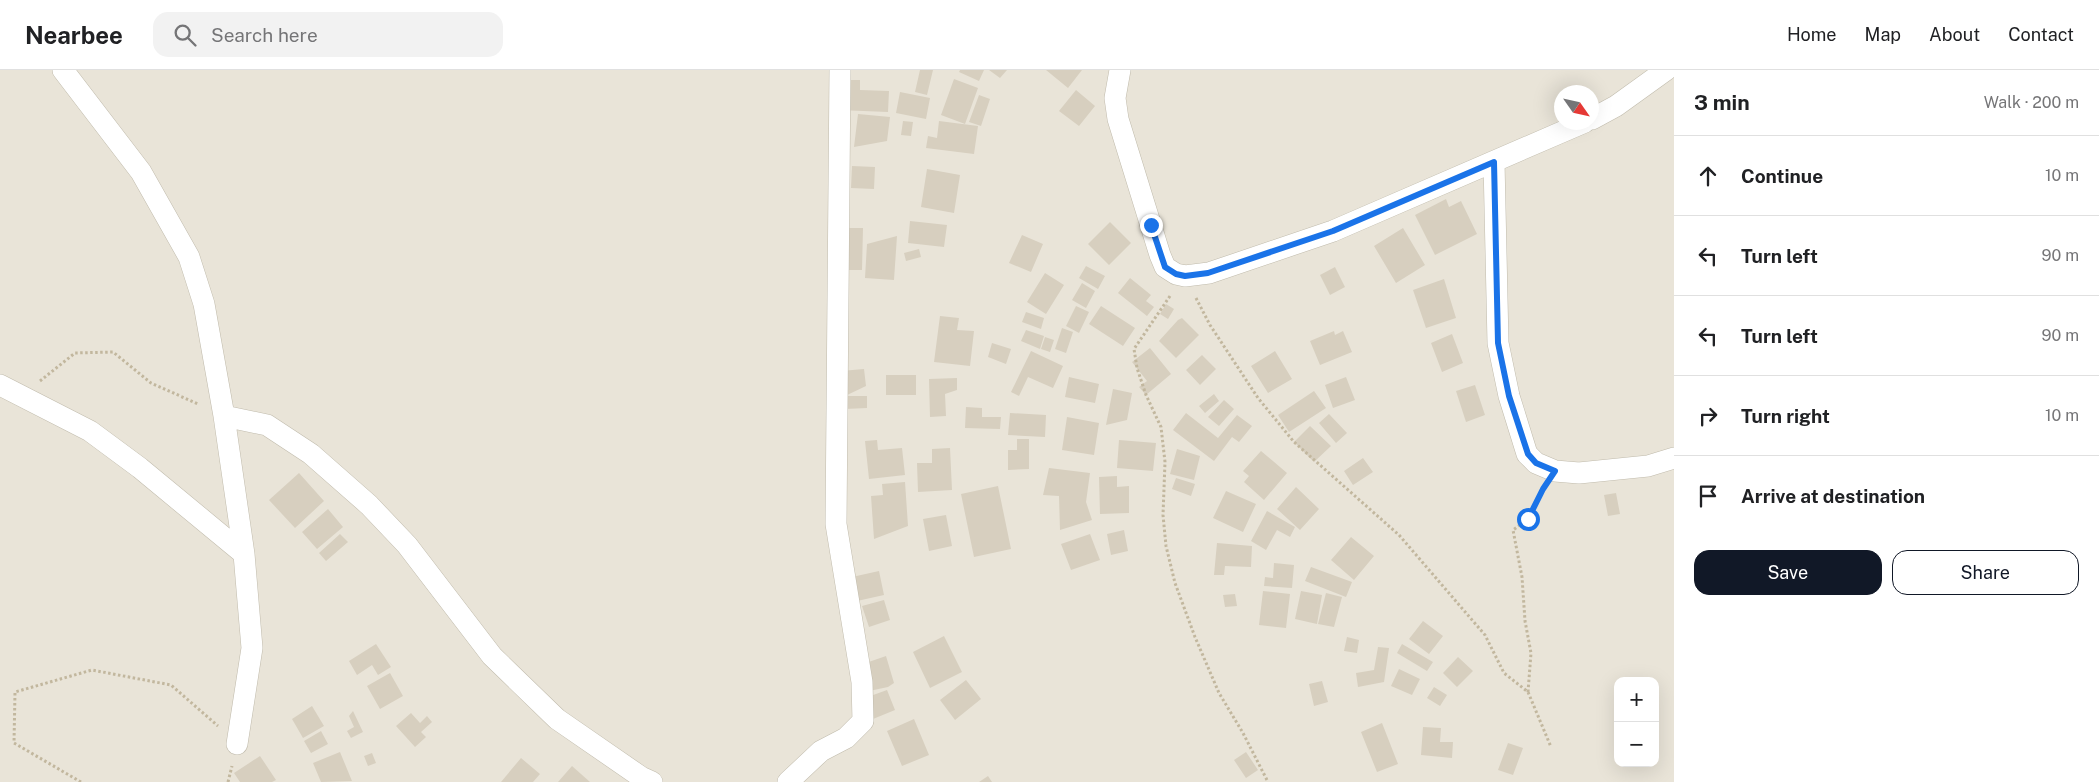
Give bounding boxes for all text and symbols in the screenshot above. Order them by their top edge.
search box [153,12,503,57]
text: Nearbee [25,21,123,49]
icon: search [171,21,199,49]
text: Search here [211,24,318,46]
text: Home [1787,24,1837,45]
text: Map [1865,24,1901,45]
text: About [1929,24,1980,45]
text: Contact [2008,24,2074,45]
north arrow [1554,85,1599,130]
text: 3 min [1694,90,1750,115]
text: Walk · 200 m [1984,93,2079,112]
icon: ahead [1694,162,1722,190]
text: Continue [1741,165,1823,187]
text: 10 m [2045,166,2079,185]
route end [1140,214,1163,237]
icon: left [1694,242,1722,270]
text: Turn left [1741,245,1818,267]
text: 90 m [2042,246,2079,265]
icon: left [1694,322,1722,350]
text: Turn left [1741,325,1818,347]
text: 90 m [2042,326,2079,345]
icon: right [1694,402,1722,430]
text: Turn right [1741,405,1830,427]
text: 10 m [2045,406,2079,425]
icon: arrive [1694,482,1722,510]
text: Arrive at destination [1741,485,1925,507]
route start [1517,508,1540,531]
button: Save [1694,550,1882,595]
button: Share [1892,550,2079,595]
map controls [1614,677,1659,767]
button: + [1614,677,1659,722]
button: − [1614,722,1659,767]

